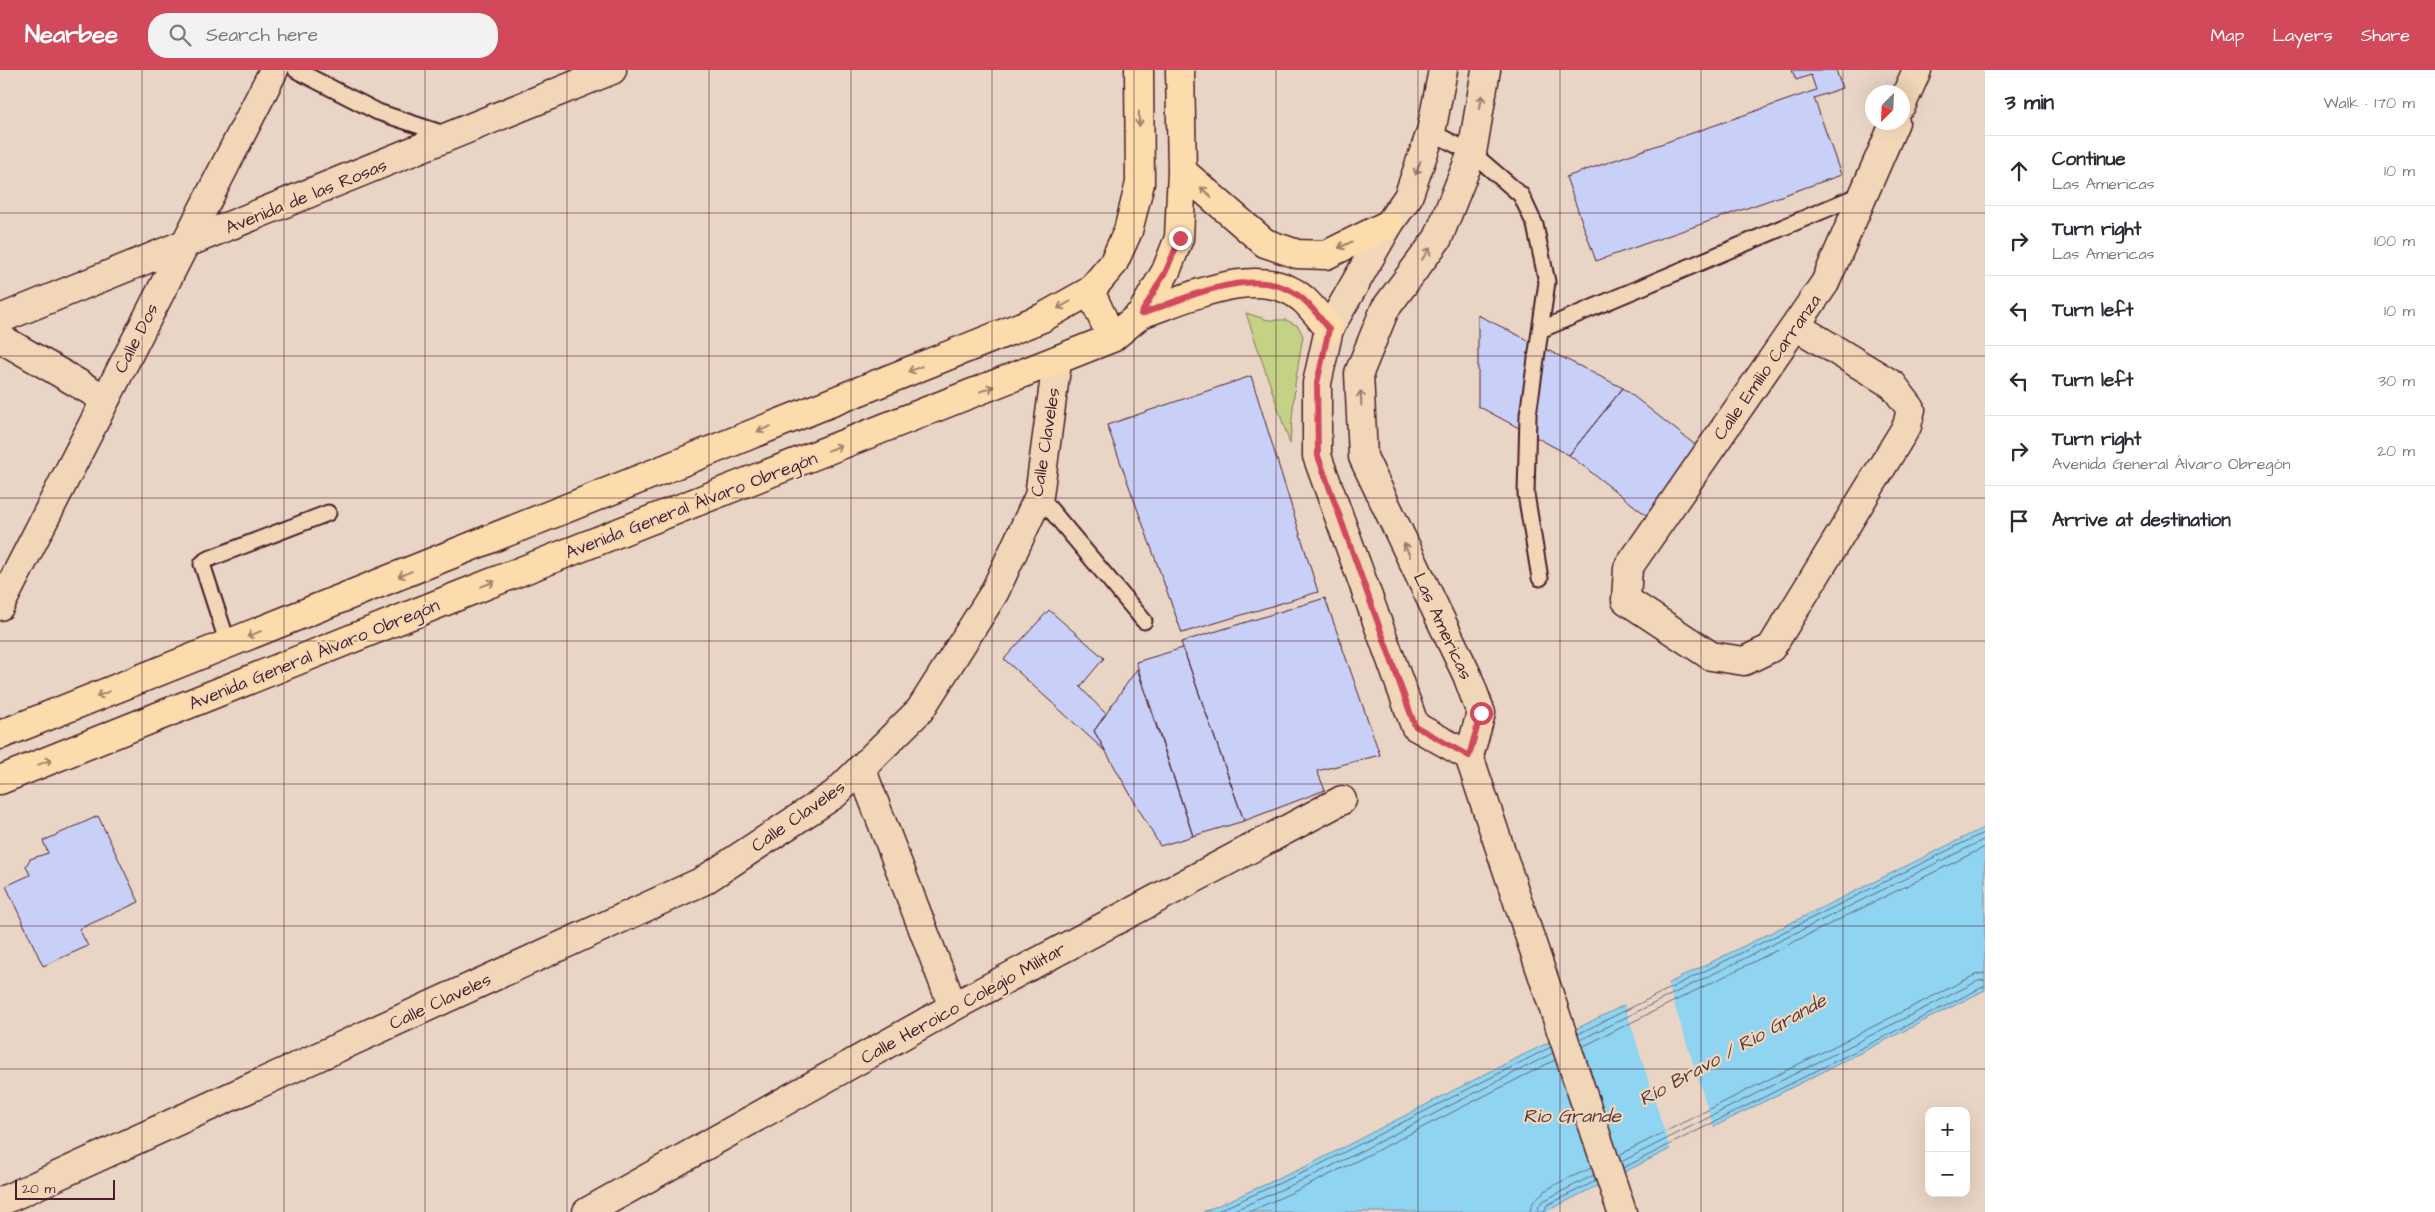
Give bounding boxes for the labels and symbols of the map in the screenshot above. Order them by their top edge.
north arrow [1865,85,1910,130]
one-way arrow [1476,95,1486,111]
one-way arrow [1134,110,1144,126]
street label: Avenida de las Rosas [222,153,391,240]
one-way arrow [1413,160,1423,176]
one-way arrow [1199,186,1212,198]
route end [1169,227,1192,250]
one-way arrow [1338,241,1353,251]
one-way arrow [1421,247,1431,261]
street label: Calle Emilio Carranza [1708,289,1827,445]
street label: Calle Dos [108,299,165,377]
one-way arrow [1058,301,1072,311]
one-way arrow [908,364,923,374]
one-way arrow [978,384,994,393]
street label: Calle Claveles [1025,386,1066,498]
one-way arrow [1356,390,1365,406]
one-way arrow [757,425,772,435]
one-way arrow [827,443,842,452]
street label: Avenida General Álvaro Obregón [561,446,821,566]
one-way arrow [1402,543,1412,558]
one-way arrow [398,569,413,579]
street label: Las Americas [1407,569,1478,684]
one-way arrow [480,579,495,588]
street label: Avenida General Álvaro Obregón [185,593,444,717]
one-way arrow [247,630,262,639]
one-way arrow [96,690,111,699]
route start [1470,702,1493,725]
one-way arrow [37,757,52,766]
street label: Calle Claveles [746,775,850,858]
street label: Calle Heroico Colegio Militar [856,936,1071,1071]
street label: Calle Claveles [385,967,495,1036]
water label: Río Bravo / Rio Grande [1634,987,1833,1113]
water label: Rio Grande [1523,1103,1622,1130]
scale bar [15,1177,115,1200]

